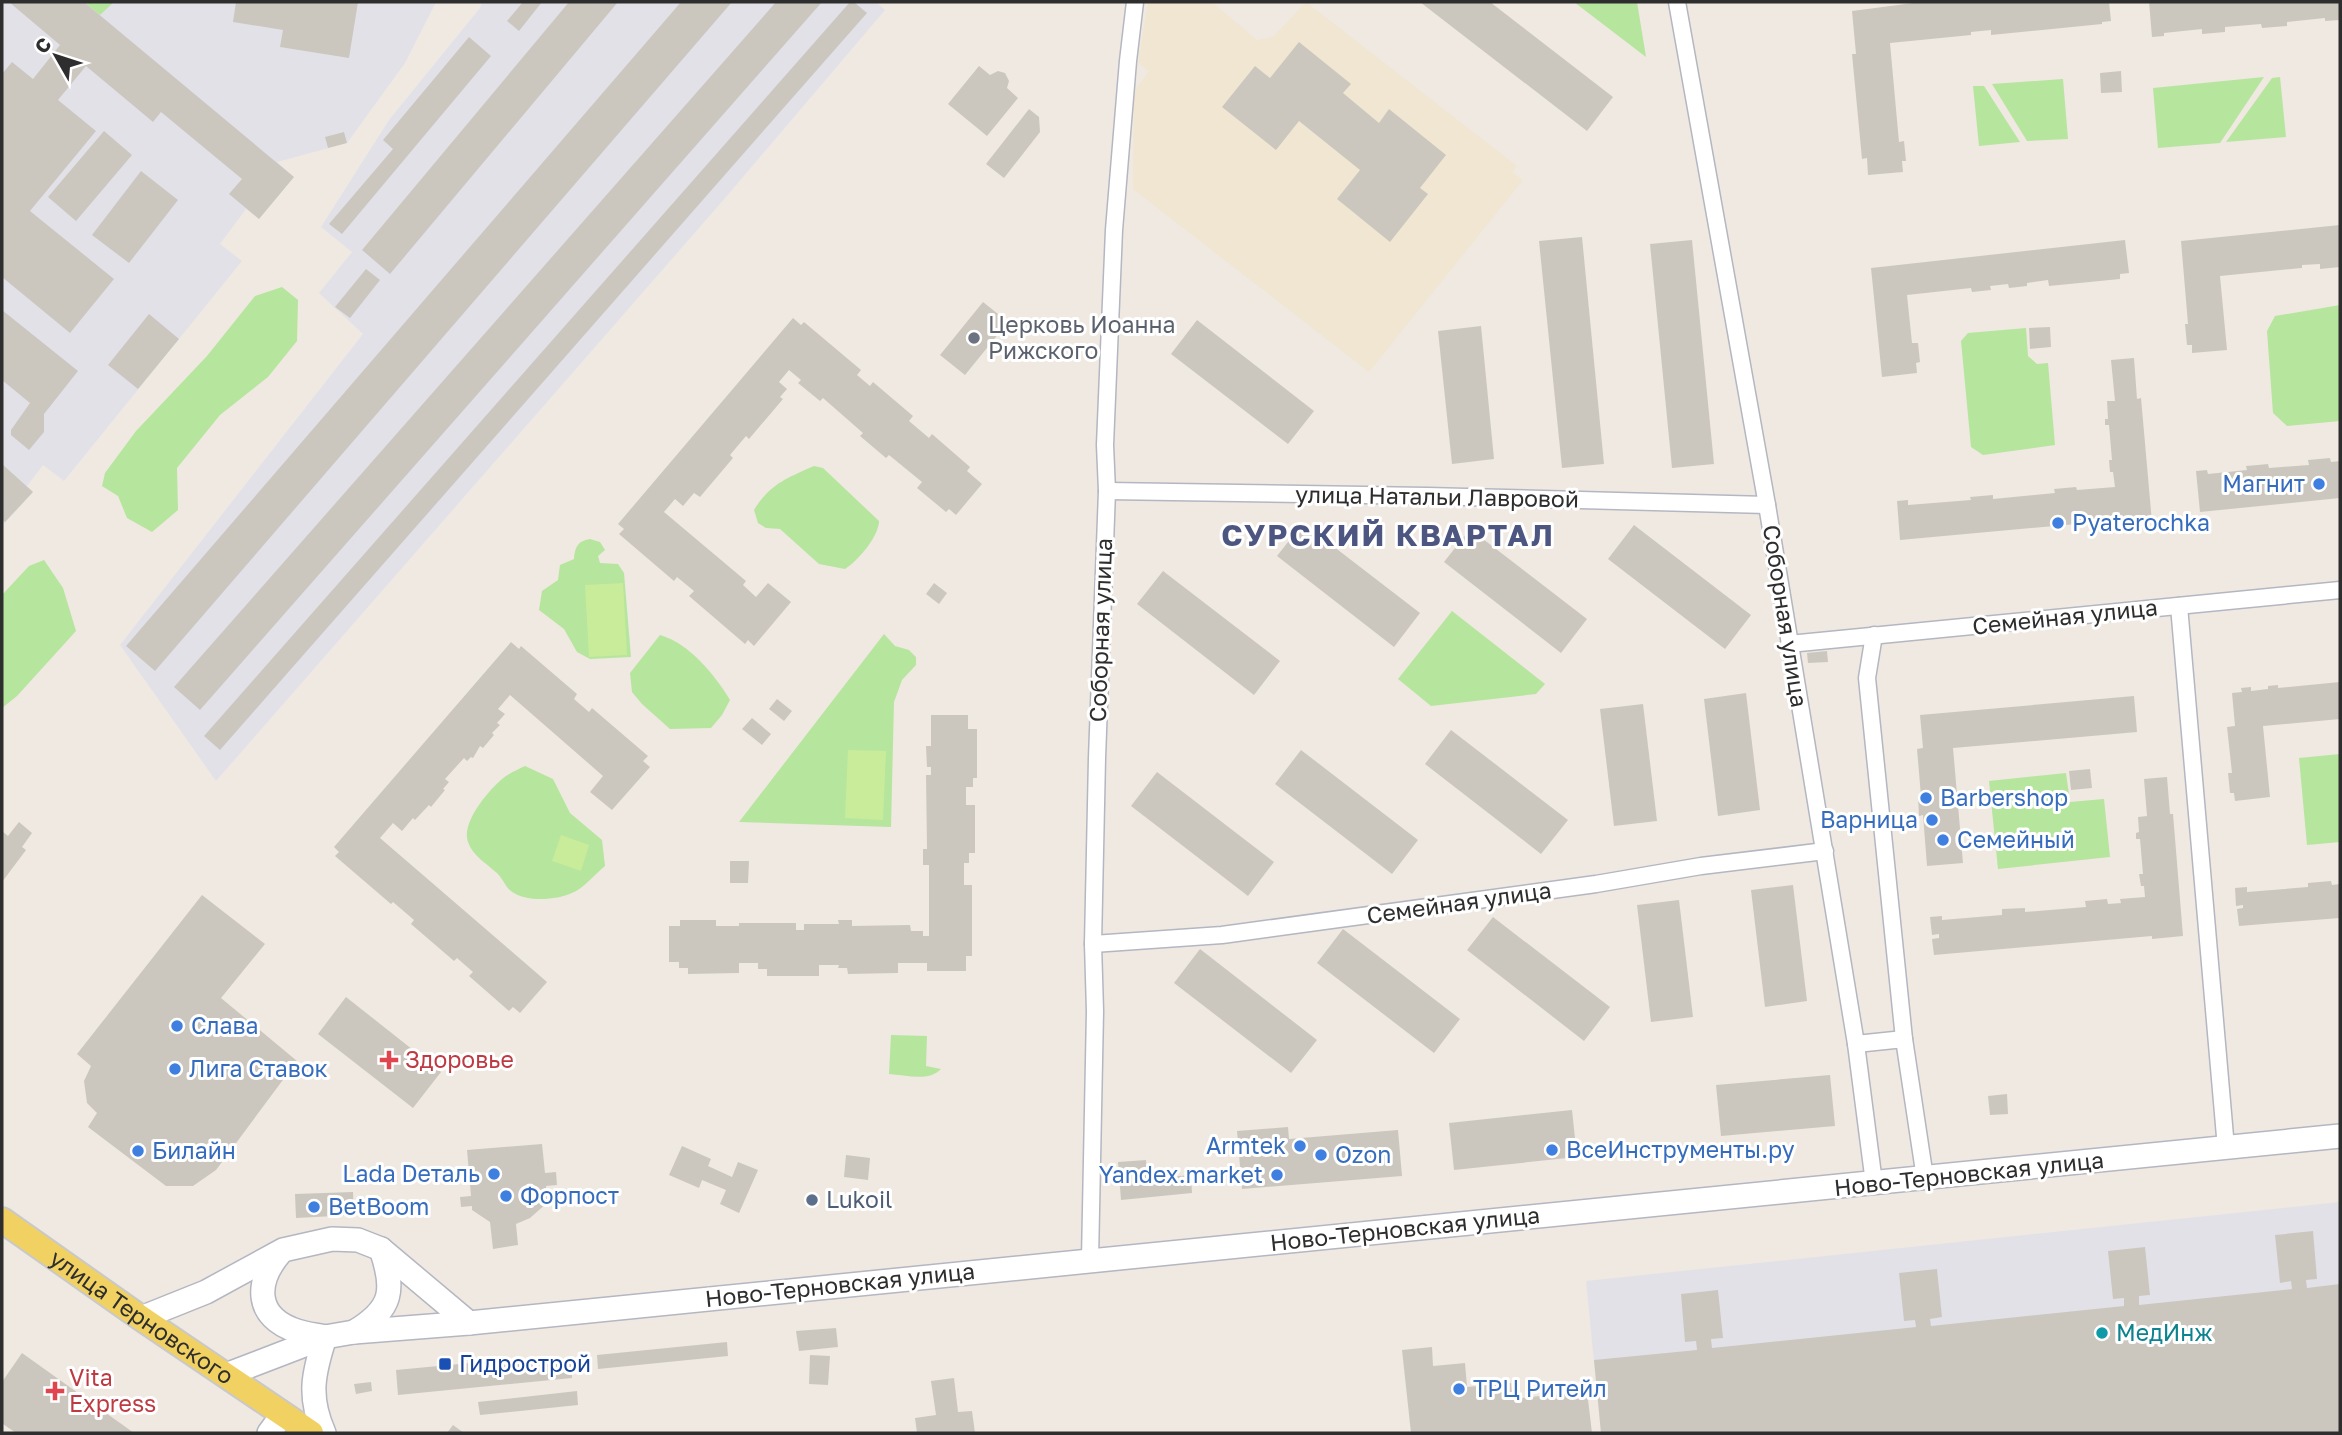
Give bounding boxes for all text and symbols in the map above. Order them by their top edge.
north arrow [21,21,91,91]
text: С [29,33,56,57]
place label: Церковь Иоанна Рижского [988,310,1176,364]
marker: Церковь Иоанна Рижского [966,330,982,346]
place label: Магнит [2222,469,2305,497]
marker: Магнит [2311,476,2327,492]
street label: улица Натальи Лавровой [1295,480,1579,512]
place label: Pyaterochka [2072,508,2210,536]
marker: Pyaterochka [2050,515,2066,531]
district label: СУРСКИЙ КВАРТАЛ [1221,517,1555,553]
street label: Соборная улица [1758,523,1814,709]
street label: Соборная улица [1083,537,1117,723]
street label: Семейная улица [1971,592,2159,640]
place label: Barbershop [1940,783,2068,811]
marker: Barbershop [1918,790,1934,806]
place label: Варница [1820,805,1918,833]
marker: Варница [1924,812,1940,828]
place label: Семейный [1957,825,2075,853]
marker: Семейный [1935,832,1951,848]
street label: Семейная улица [1365,875,1553,929]
place label: Слава [191,1011,258,1039]
marker: Слава [169,1018,185,1034]
place label: Здоровье [405,1045,514,1073]
marker: Здоровье [379,1050,399,1070]
place label: Лига Ставок [189,1054,328,1082]
marker: Лига Ставок [167,1061,183,1077]
place label: Armtek [1206,1131,1286,1159]
place label: ВсеИнструменты.ру [1566,1135,1795,1163]
place label: Билайн [152,1136,236,1164]
marker: Armtek [1292,1138,1308,1154]
place label: Ozon [1335,1140,1391,1168]
marker: ВсеИнструменты.ру [1544,1142,1560,1158]
marker: Билайн [130,1143,146,1159]
street label: Ново-Терновская улица [1832,1145,2105,1201]
marker: Ozon [1313,1147,1329,1163]
place label: Lada Dеталь [342,1159,480,1187]
place label: Yandex.market [1099,1160,1263,1188]
marker: Lada Dеталь [486,1166,502,1182]
marker: Yandex.market [1269,1167,1285,1183]
place label: Форпост [520,1181,619,1209]
place label: Lukoil [826,1185,892,1213]
marker: Форпост [498,1188,514,1204]
place label: BetBoom [328,1192,429,1220]
marker: Lukoil [804,1192,820,1208]
marker: BetBoom [306,1199,322,1215]
street label: Ново-Терновская улица [1268,1200,1541,1256]
street label: улица Терновского [45,1243,239,1390]
street label: Ново-Терновская улица [703,1256,976,1312]
place label: МедИнж [2116,1318,2213,1346]
marker: МедИнж [2094,1325,2110,1341]
place label: Гидрострой [459,1349,591,1377]
marker: Гидрострой [437,1356,453,1372]
place label: Vita Express [69,1363,156,1417]
place label: ТРЦ Ритейл [1473,1374,1607,1402]
marker: ТРЦ Ритейл [1451,1381,1467,1397]
marker: Vita Express [47,1383,63,1399]

